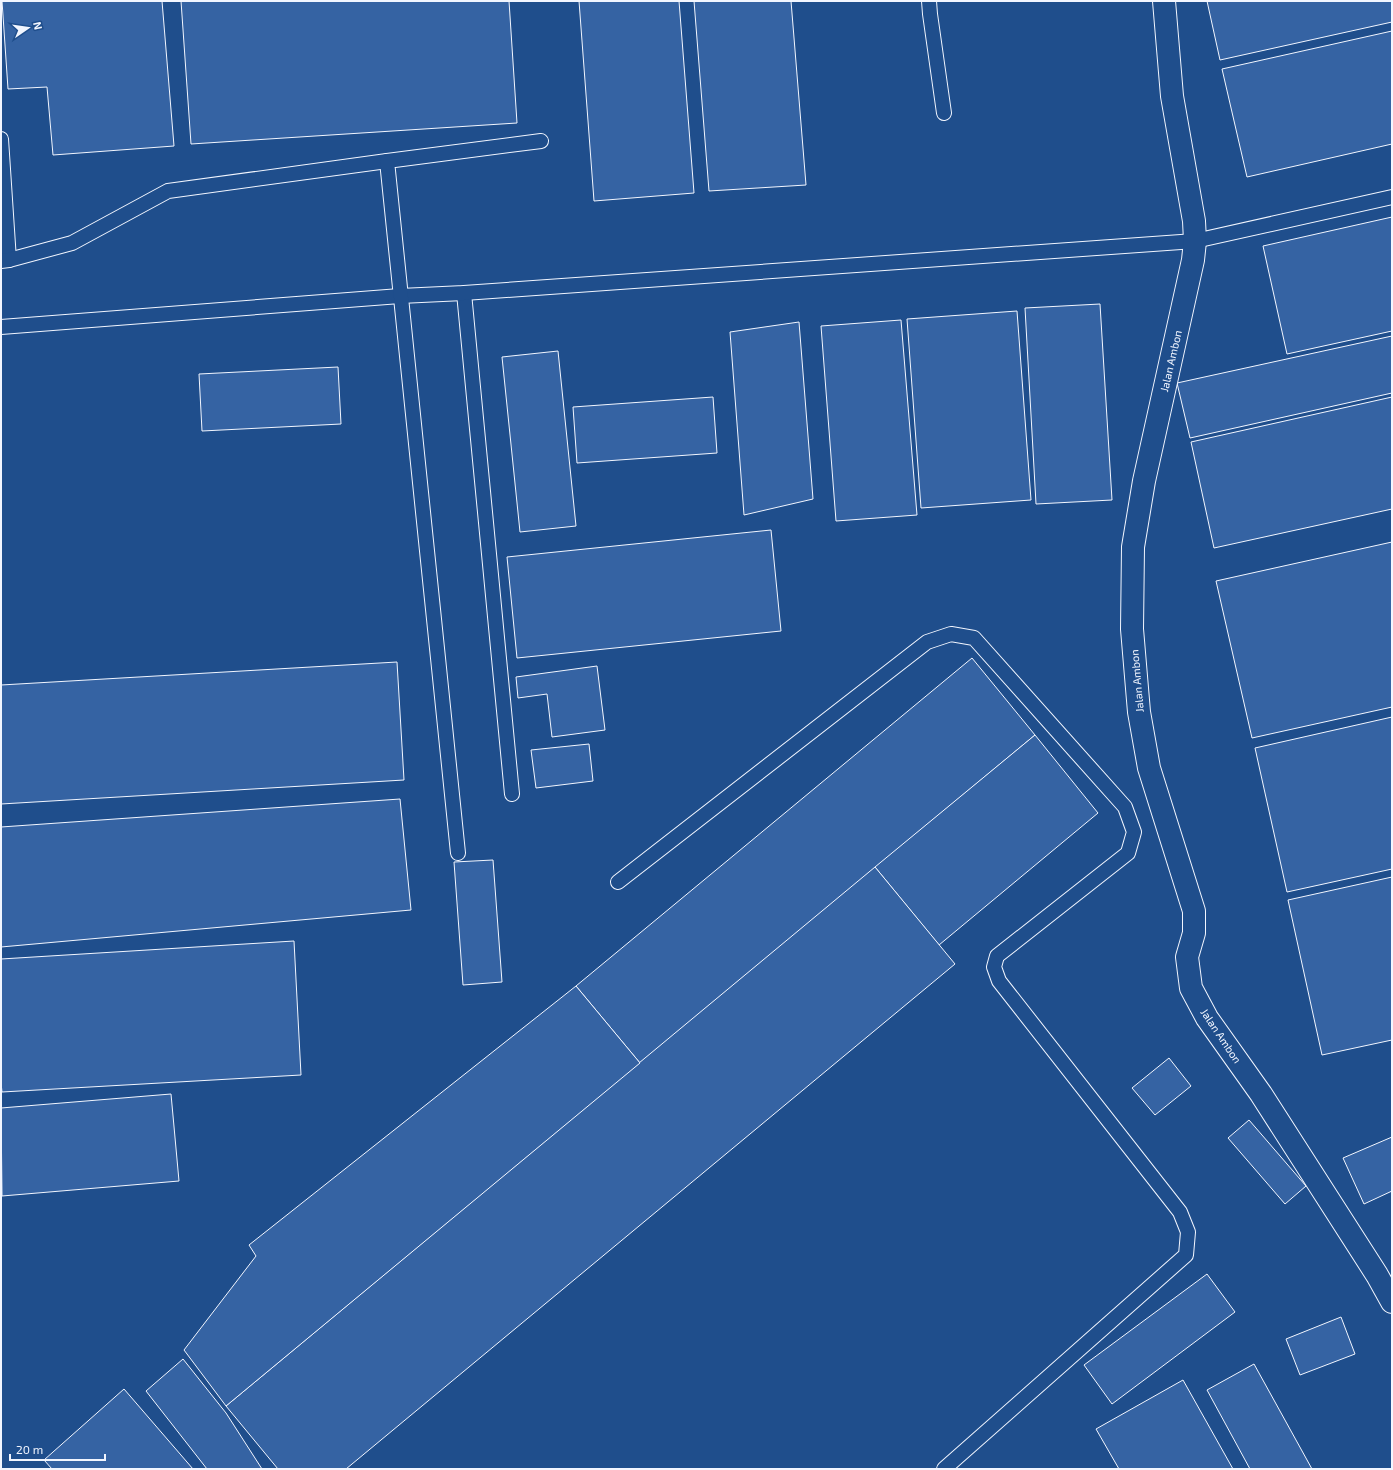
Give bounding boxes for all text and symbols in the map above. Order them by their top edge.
north arrow [8,8,48,48]
text: N [31,20,45,31]
street label: Jalan Ambon [1157,329,1184,393]
street label: Jalan Ambon [1127,649,1146,713]
street label: Jalan Ambon [1198,1006,1244,1065]
scale bar [10,1436,105,1462]
text: 20 m [16,1442,43,1456]

